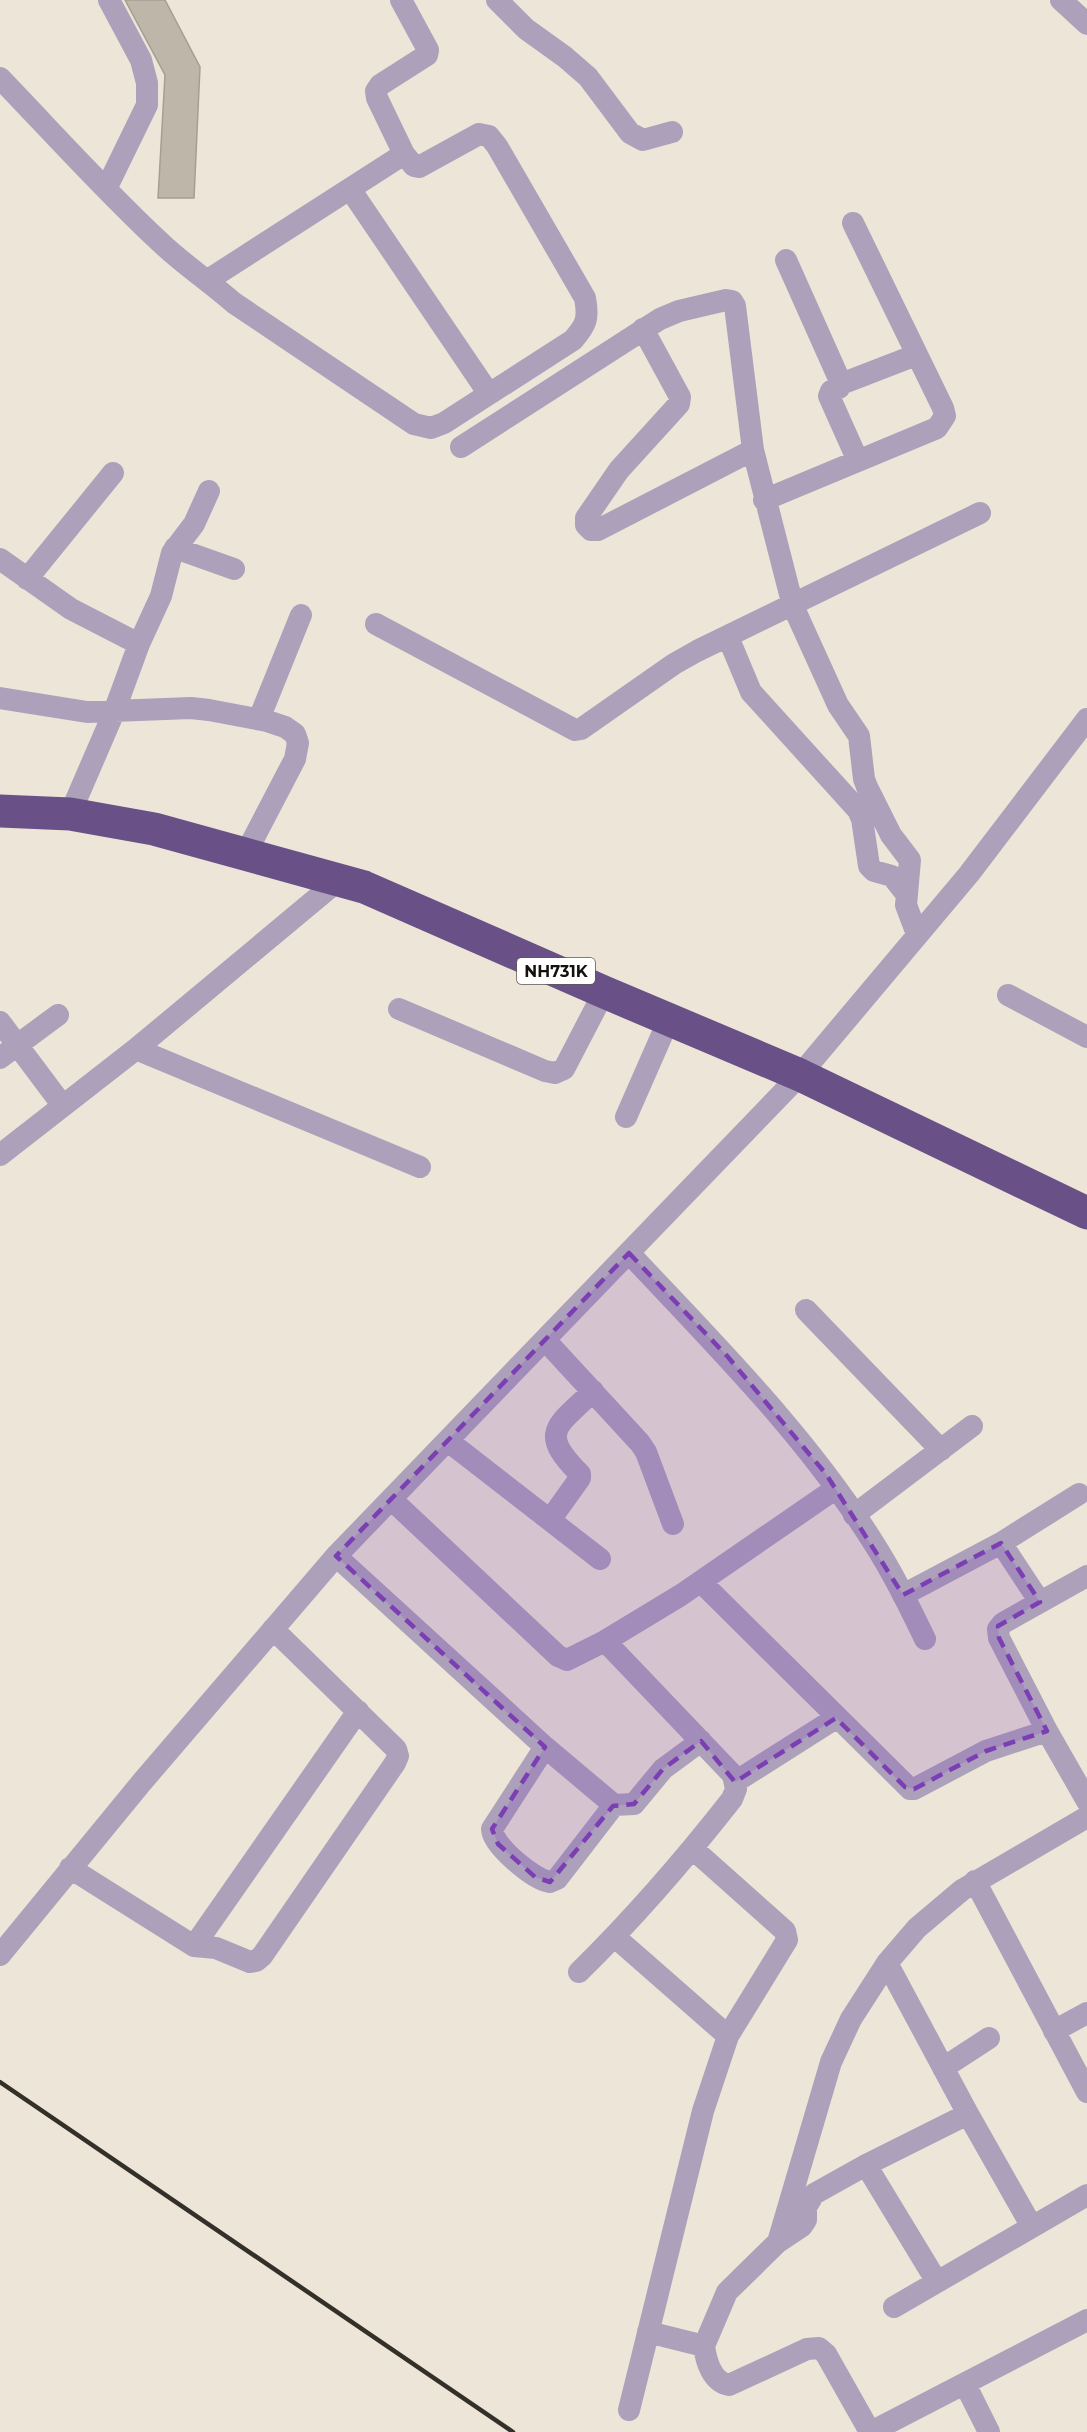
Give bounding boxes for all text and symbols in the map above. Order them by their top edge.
road number: NH731K [517,958,595,984]

